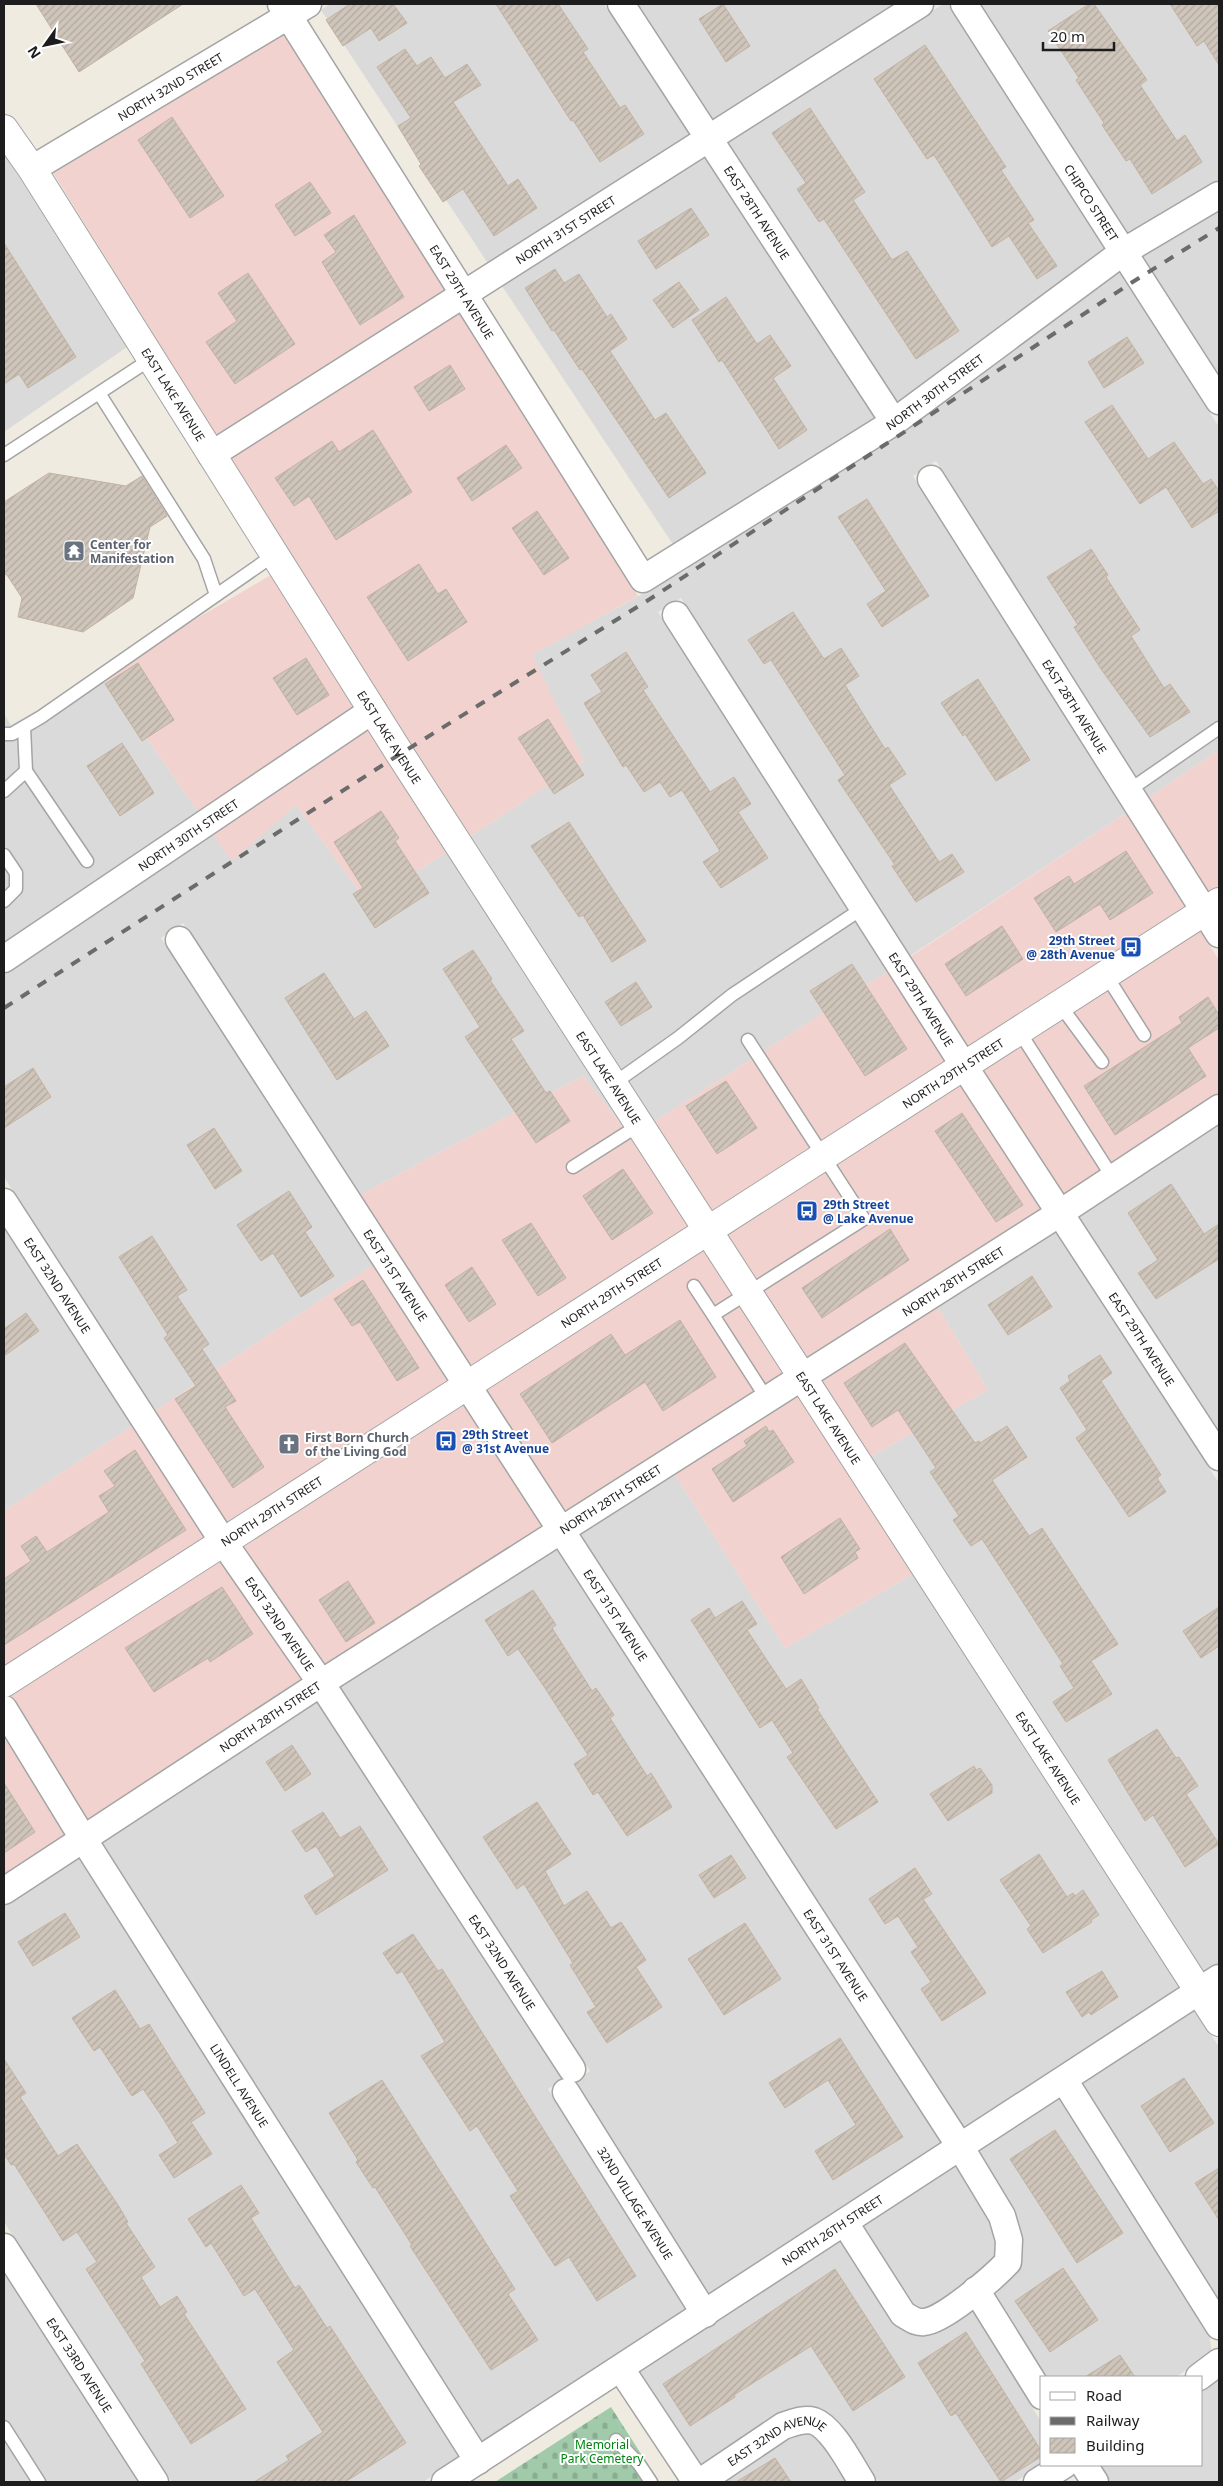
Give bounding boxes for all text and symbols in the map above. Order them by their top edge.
north arrow [20,20,70,70]
scale bar [1043,20,1114,52]
text: 20 m [1050,26,1085,46]
text: N [23,42,45,62]
street label: NORTH 32ND STREET [114,48,226,125]
street label: CHIPCO STREET [1060,161,1123,245]
street label: EAST 28TH AVENUE [720,162,794,263]
street label: NORTH 31ST STREET [512,191,619,268]
street label: EAST 29TH AVENUE [426,241,498,342]
street label: EAST LAKE AVENUE [138,344,210,444]
street label: NORTH 30TH STREET [882,350,987,434]
place label: Center for Manifestation [90,536,174,567]
temple icon: Center for Manifestation [62,539,86,563]
street label: EAST 28TH AVENUE [1039,656,1111,757]
street label: EAST LAKE AVENUE [354,687,426,787]
street label: NORTH 30TH STREET [134,795,242,875]
place label: 29th Street @ 28th Avenue [1026,932,1115,963]
bus stop icon: 29th Street @ 28th Avenue [1119,935,1143,959]
street label: EAST 29TH AVENUE [885,949,958,1050]
street label: EAST LAKE AVENUE [573,1028,645,1127]
street label: NORTH 29TH STREET [899,1034,1007,1112]
place label: 29th Street @ Lake Avenue [823,1196,914,1227]
bus stop icon: 29th Street @ Lake Avenue [795,1199,819,1223]
street label: EAST 31ST AVENUE [360,1226,432,1324]
street label: EAST 32ND AVENUE [20,1234,95,1337]
street label: NORTH 28TH STREET [899,1242,1007,1320]
street label: NORTH 29TH STREET [557,1253,666,1332]
street label: EAST 29TH AVENUE [1105,1289,1179,1389]
street label: EAST LAKE AVENUE [792,1368,865,1467]
place label: 29th Street @ 31st Avenue [462,1426,549,1457]
place label: First Born Church of the Living God [305,1429,409,1460]
bus stop icon: 29th Street @ 31st Avenue [434,1429,458,1453]
church icon: First Born Church of the Living God [277,1432,301,1456]
street label: NORTH 28TH STREET [556,1460,665,1538]
street label: NORTH 29TH STREET [217,1472,326,1550]
street label: EAST 31ST AVENUE [580,1566,652,1664]
street label: EAST 32ND AVENUE [241,1573,319,1674]
street label: NORTH 28TH STREET [216,1677,324,1756]
street label: EAST LAKE AVENUE [1012,1708,1085,1808]
street label: EAST 31ST AVENUE [800,1906,872,2004]
street label: EAST 32ND AVENUE [465,1911,540,2013]
street label: LINDELL AVENUE [207,2040,273,2131]
street label: 32ND VILLAGE AVENUE [594,2143,677,2263]
street label: NORTH 26TH STREET [778,2190,886,2269]
street label: EAST 33RD AVENUE [43,2314,116,2415]
legend [1040,2376,1203,2466]
text: Road [1086,2385,1122,2405]
text: Railway [1086,2410,1140,2430]
street label: EAST 32ND AVENUE [724,2411,831,2470]
text: Building [1086,2435,1144,2455]
park label: Memorial Park Cemetery [561,2436,644,2467]

